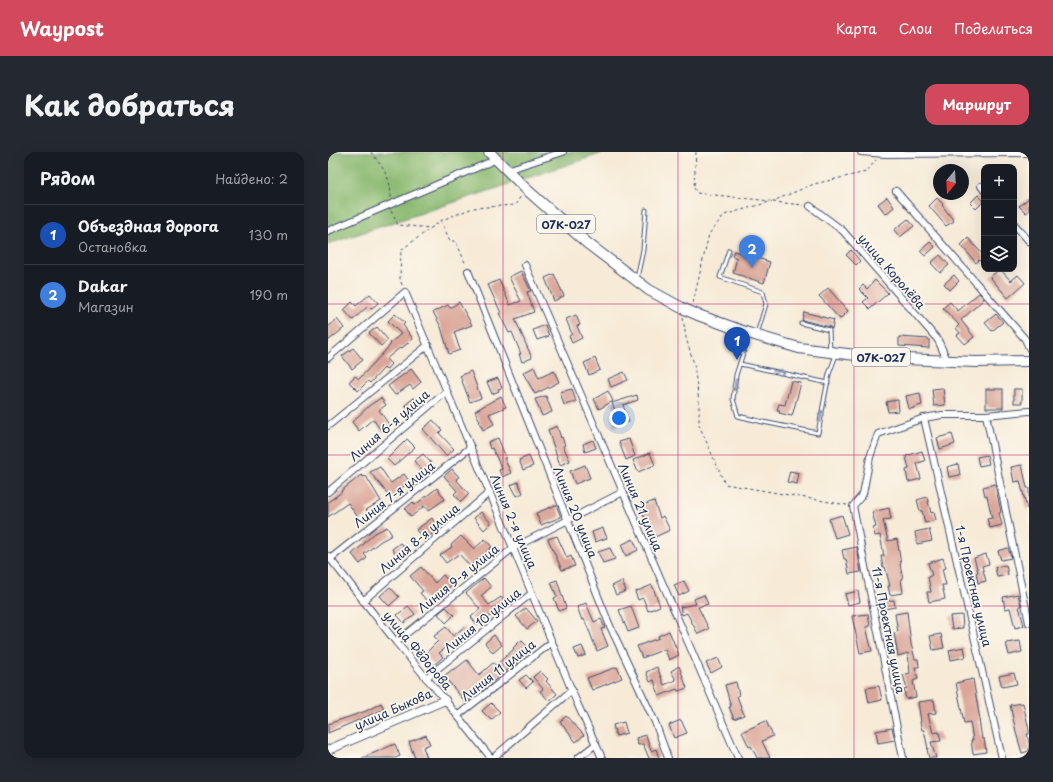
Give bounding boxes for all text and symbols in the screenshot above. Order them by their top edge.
text: Waypost [20,14,104,42]
text: Карта [836,18,877,39]
text: Слои [899,18,932,39]
text: Поделиться [954,18,1033,39]
text: Как добраться [24,83,235,126]
button: Маршрут [925,84,1029,125]
north arrow [933,164,969,200]
map controls [981,164,1017,272]
button: + [981,164,1017,200]
text: Рядом [40,165,95,191]
text: Найдено: 2 [215,169,288,188]
button: − [981,200,1017,236]
text: Объездная дорога [78,214,219,237]
road number: 07К-027 [537,215,595,233]
text: 1 [50,225,56,244]
text: 130 m [249,225,288,244]
street label: улица Королёва [854,229,930,313]
pin: 2 [739,235,765,268]
button: layers [981,236,1017,272]
text: Остановка [78,237,147,256]
text: Dakar [78,274,128,297]
text: 2 [48,285,58,304]
text: 190 m [249,285,288,304]
text: Магазин [78,297,134,316]
pin: 1 [724,327,750,360]
road number: 07К-027 [852,348,910,366]
one-way arrow [772,369,785,377]
one-way arrow [731,378,739,391]
street label: Линия 6-я улица [345,385,433,465]
your location [609,408,629,428]
one-way arrow [817,410,825,423]
street label: Линия 7-я улица [350,456,439,532]
street label: Линия 21 улица [614,460,668,554]
street label: Линия 20 улица [549,463,603,561]
street label: Линия 2-я улица [486,471,542,571]
street label: Линия 8-я улица [375,499,463,577]
street label: 1-я Проектная улица [951,523,997,649]
street label: Линия 9-я улица [413,539,503,616]
street label: 11-я Проектная улица [868,565,910,695]
street label: Линия 10 улица [440,583,525,657]
street label: улица Фёдорова [379,606,457,694]
street label: Линия 11 улица [457,635,539,705]
street label: улица Быкова [351,684,435,734]

